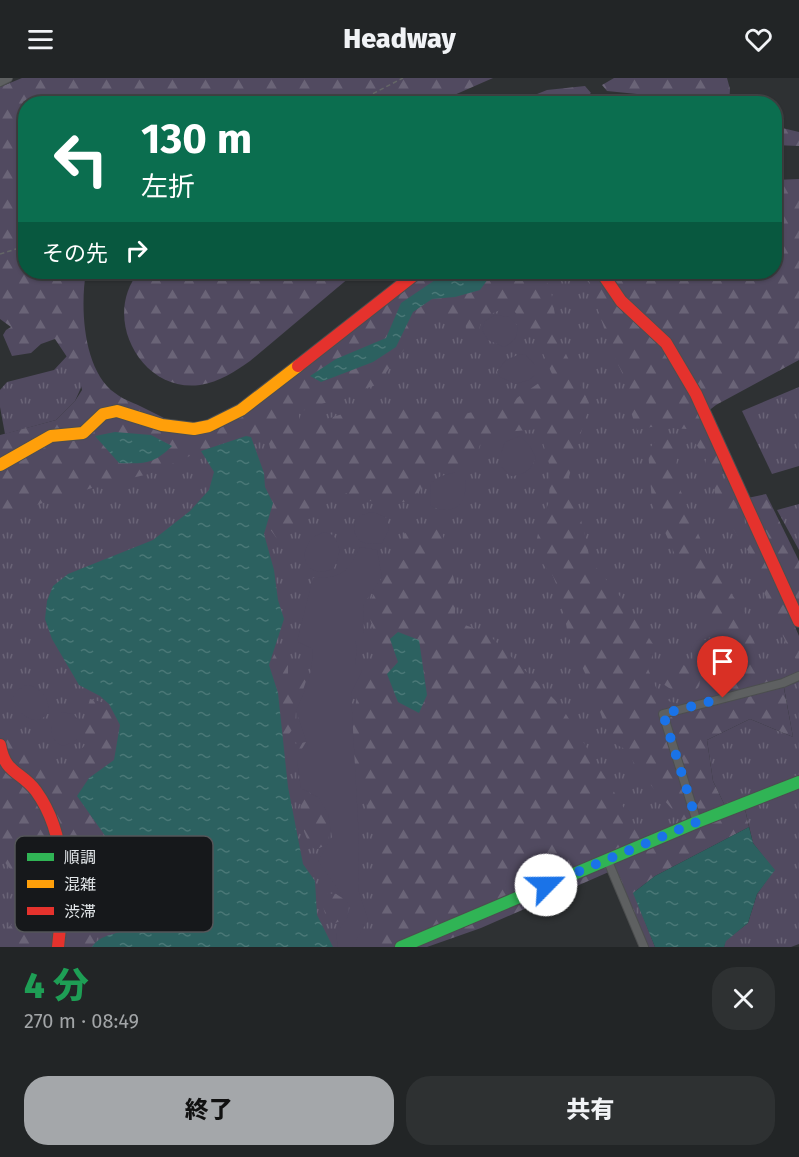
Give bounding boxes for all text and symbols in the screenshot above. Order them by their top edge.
icon: menu [24,23,57,56]
text: Headway [343,23,456,55]
icon: heart [742,23,775,56]
text: 130 m [141,114,252,164]
icon: left [42,120,120,198]
text: 左折 [141,171,195,203]
icon: right [120,234,153,267]
text: その先 [42,240,108,267]
pin [697,636,748,698]
icon: arrive [706,645,739,678]
legend [15,836,213,932]
text: 順調 [64,848,96,867]
position arrow [514,853,578,917]
text: 混雑 [64,875,96,894]
text: 渋滞 [64,902,96,921]
text: 4 分 [24,964,89,1008]
button: close [712,967,775,1030]
text: 270 m · 08:49 [24,1009,139,1033]
button: 終了 [24,1076,394,1145]
button: 共有 [406,1076,775,1145]

